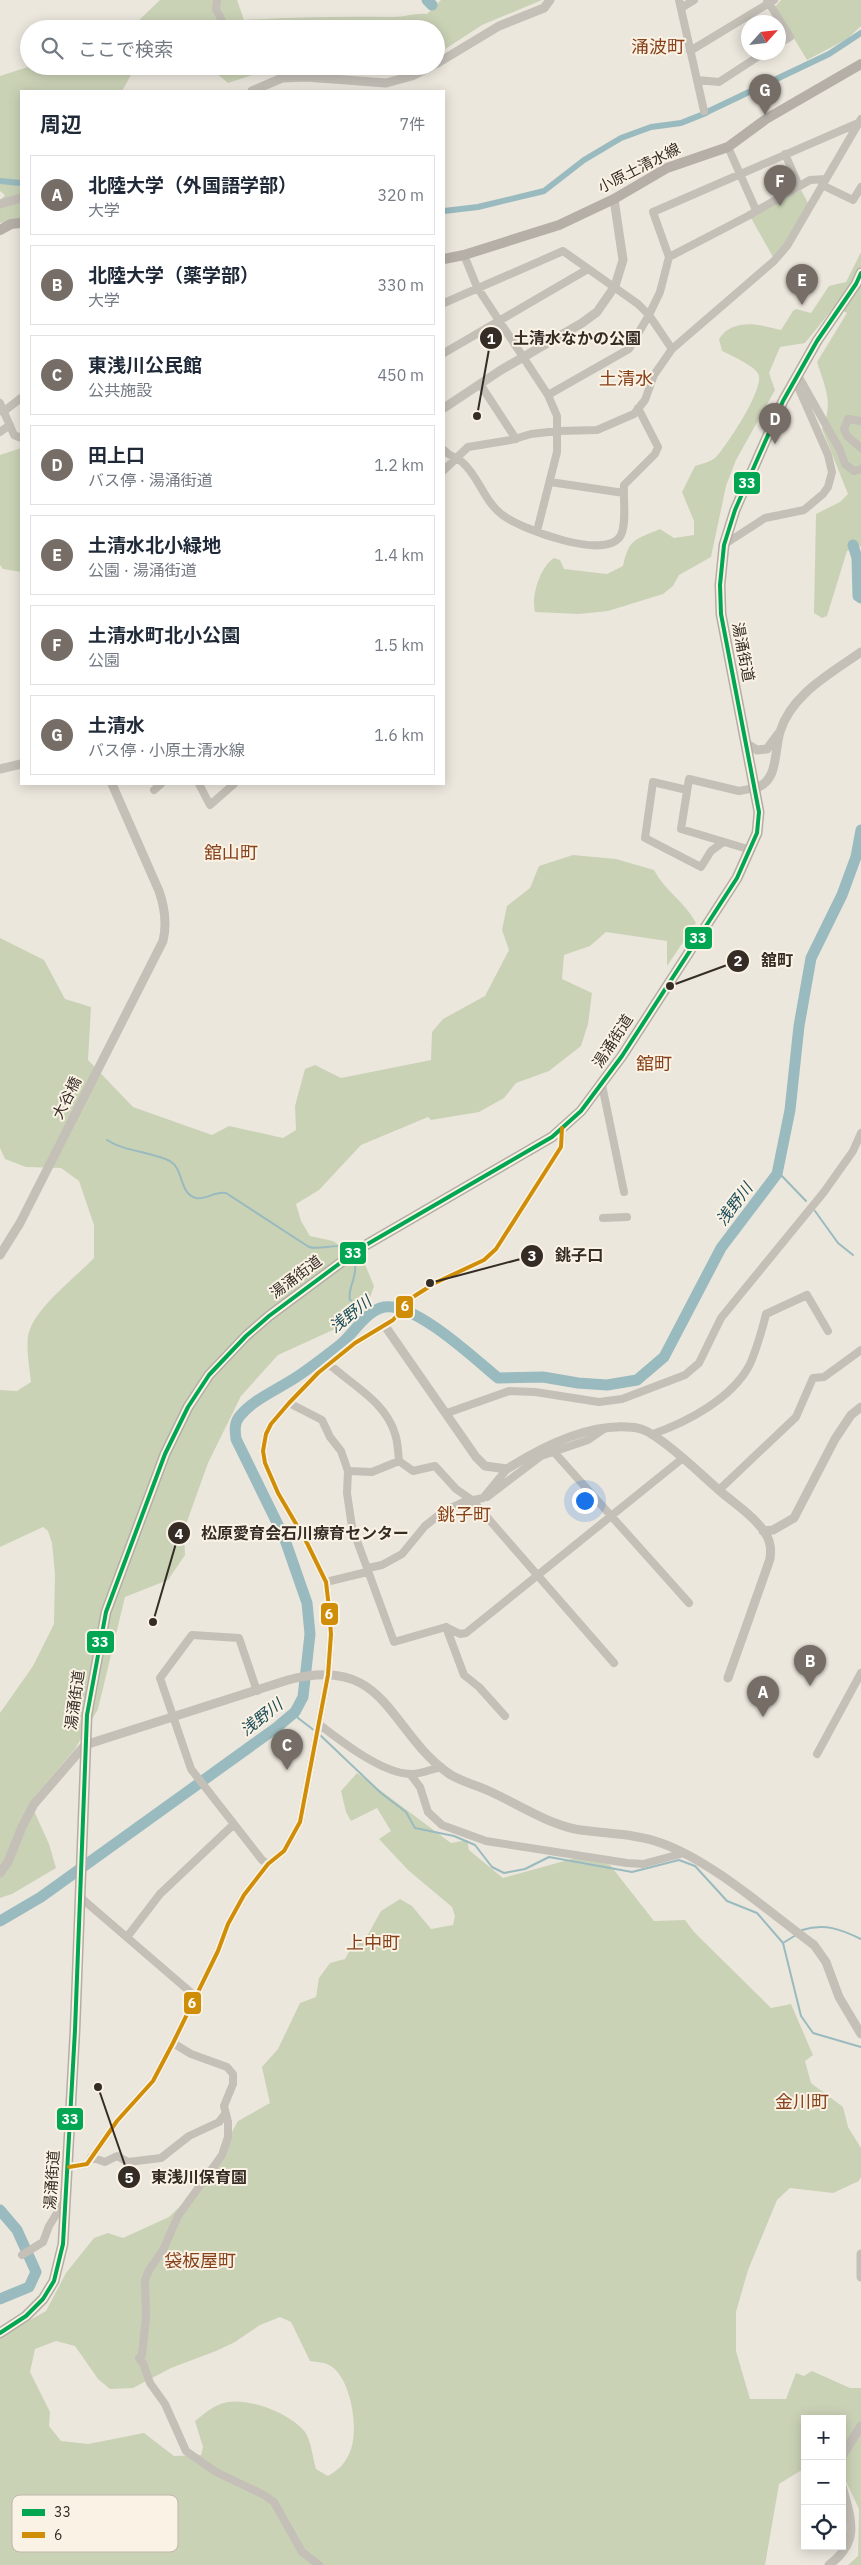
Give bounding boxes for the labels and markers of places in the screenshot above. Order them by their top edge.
pin: G [749,74,781,115]
pin: F [764,165,796,206]
pin: E [786,264,818,305]
callout: 土清水なかの公園 [478,323,651,354]
pin: D [759,403,791,444]
callout: 舘町 [726,945,803,976]
callout: 銚子口 [520,1240,613,1271]
callout: 松原愛育会石川療育センター [166,1518,419,1549]
pin: B [794,1645,826,1686]
pin: A [747,1676,779,1717]
pin: C [271,1729,303,1770]
callout: 東浅川保育園 [116,2162,257,2193]

